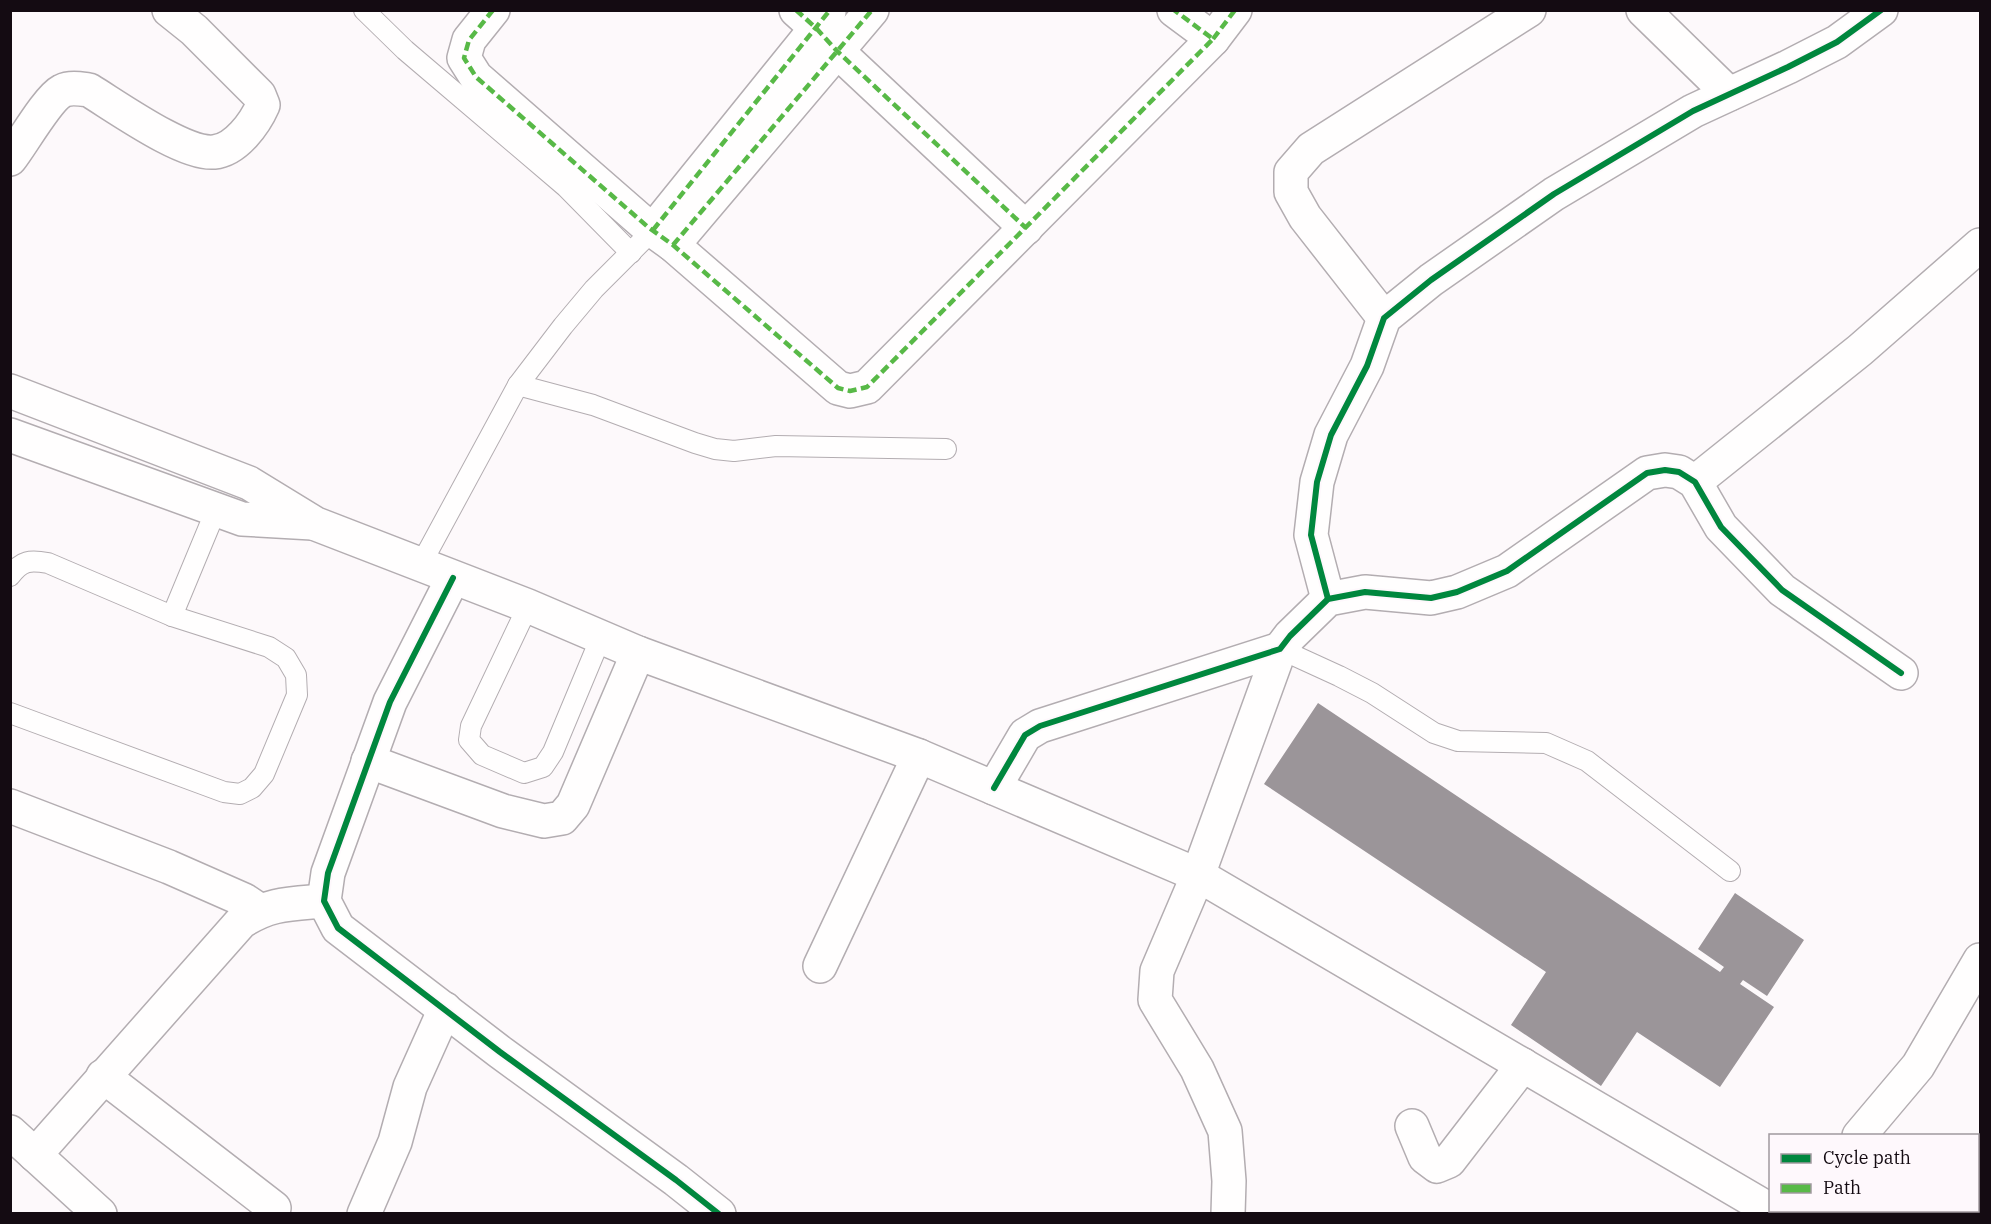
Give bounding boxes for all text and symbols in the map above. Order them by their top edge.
legend [1769,1134,1979,1212]
text: Cycle path [1823,1146,1911,1169]
text: Path [1823,1176,1861,1199]

